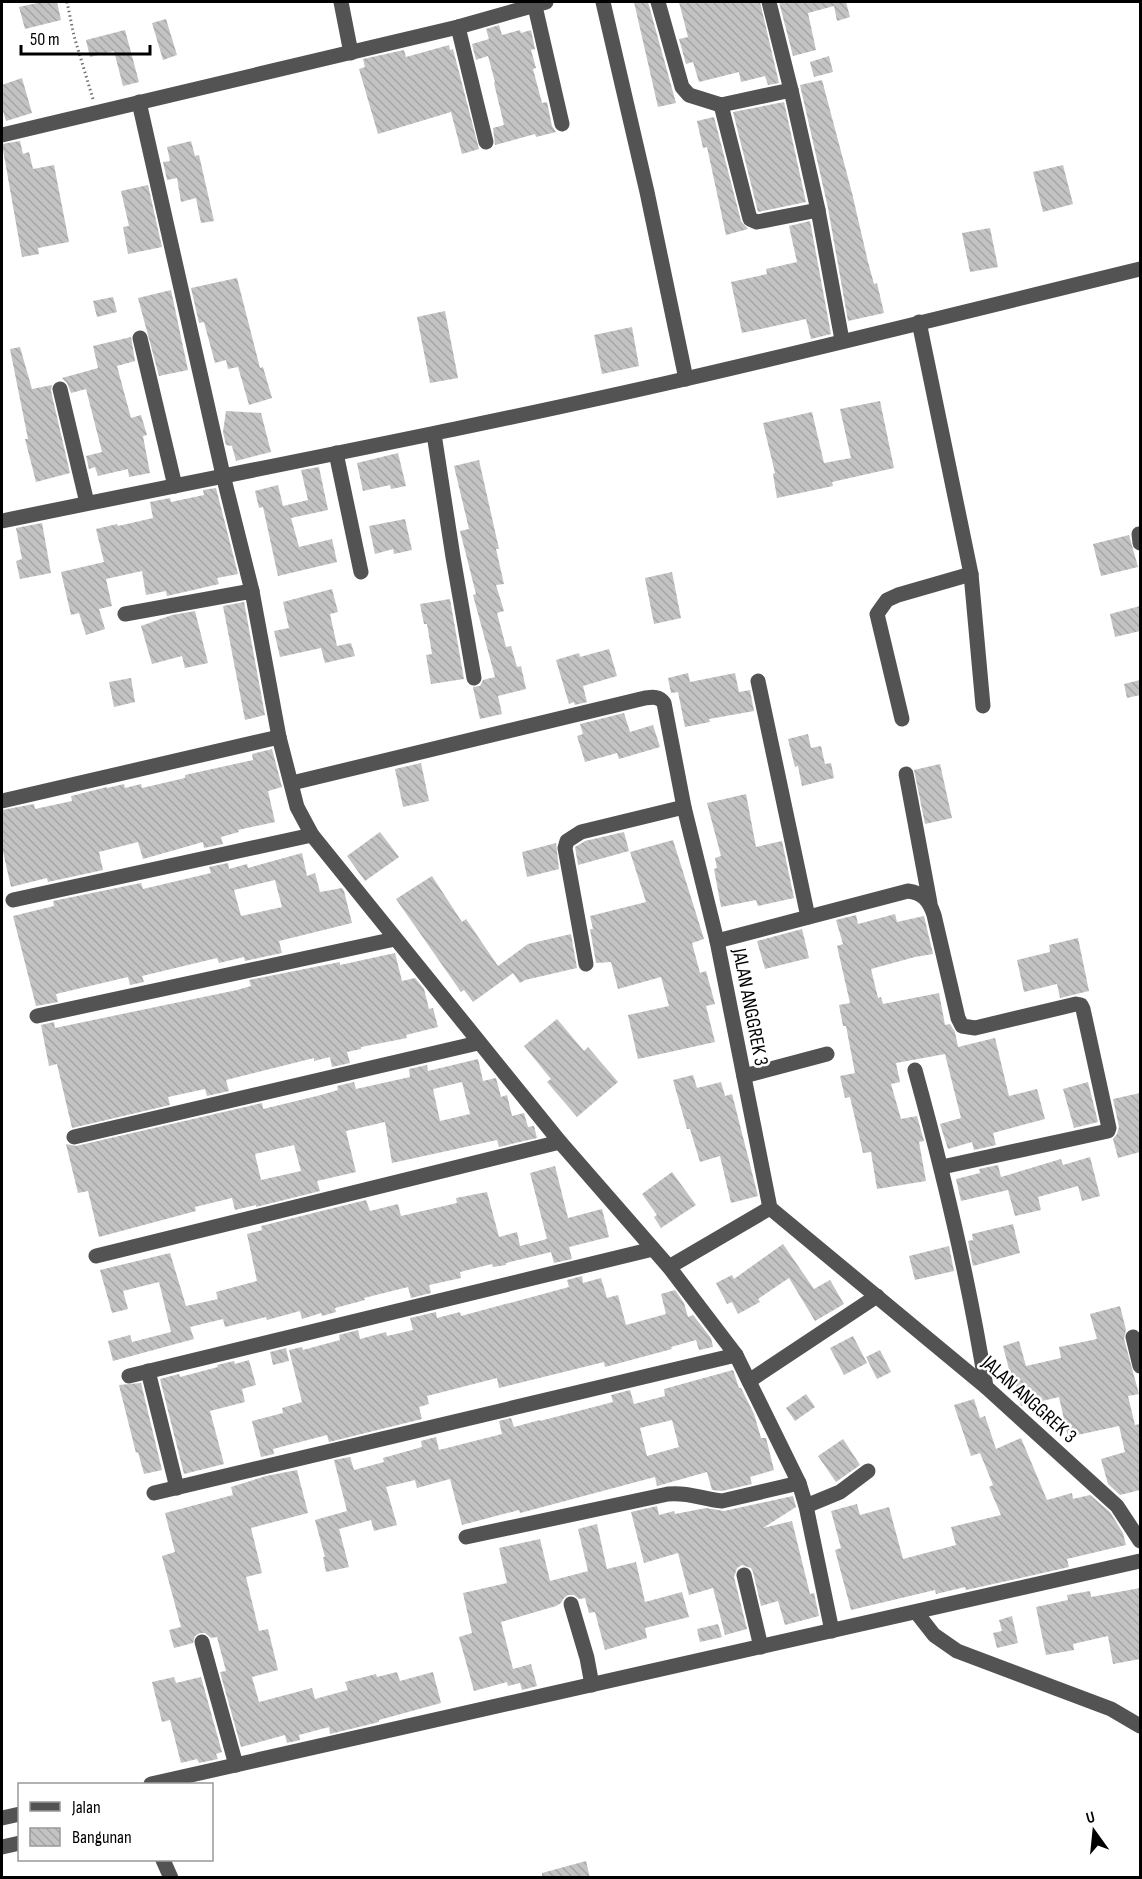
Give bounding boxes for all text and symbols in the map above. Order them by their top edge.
scale bar [21,18,150,56]
text: 50 m [30,29,60,50]
street label: JALAN ANGGREK 3 [727,945,773,1068]
street label: JALAN ANGGREK 3 [976,1350,1082,1449]
legend [18,1783,213,1861]
text: Jalan [71,1797,101,1818]
north arrow [1064,1801,1124,1861]
text: U [1084,1808,1097,1828]
text: Bangunan [72,1827,132,1848]

